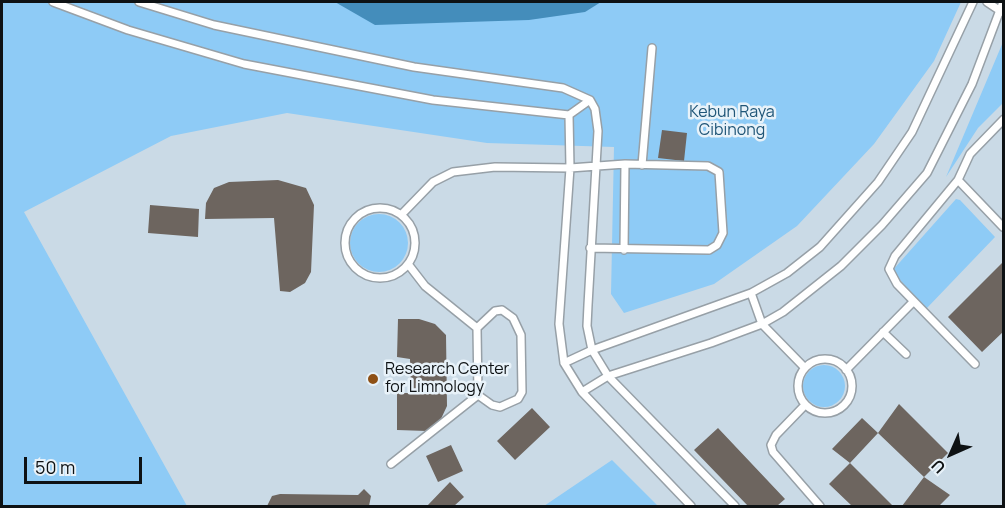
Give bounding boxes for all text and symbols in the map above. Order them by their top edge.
park label: Kebun Raya Cibinong [689,103,775,141]
place label: Research Center for Limnology [385,360,509,398]
marker: Research Center for Limnology [366,372,380,386]
north arrow [921,424,981,484]
scale bar [27,445,146,483]
text: 50 m [35,455,75,479]
text: U [926,455,950,479]

